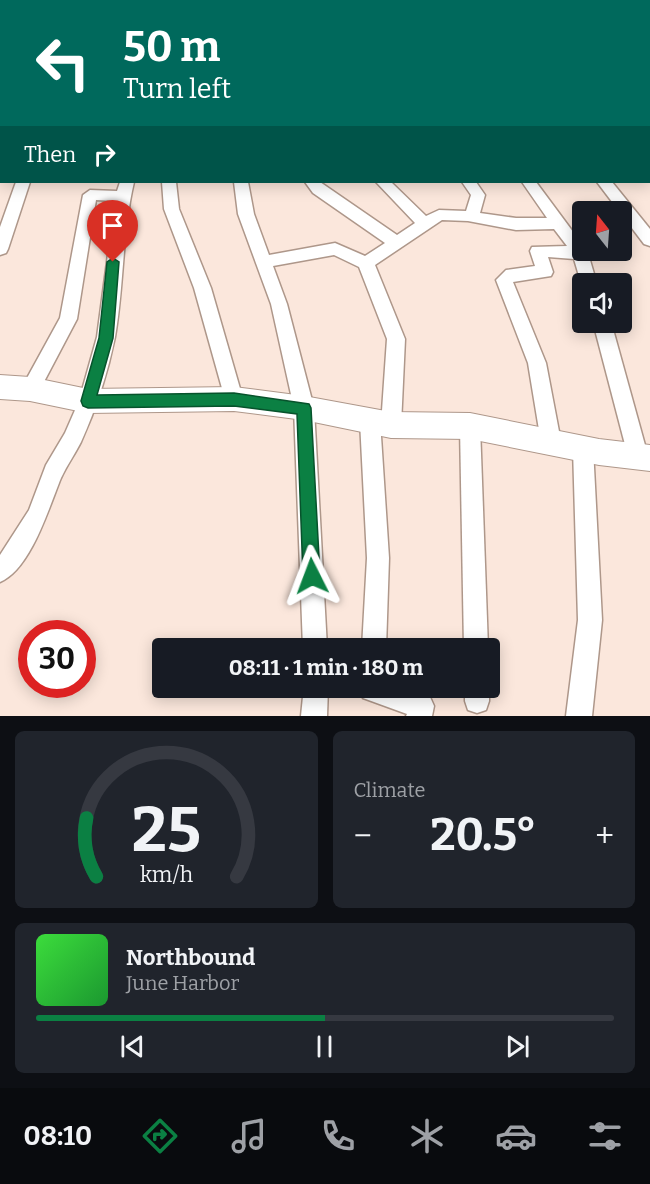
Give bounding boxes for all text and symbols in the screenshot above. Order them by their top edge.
text: 50 m [123,22,220,72]
icon: left [24,24,102,102]
text: Turn left [123,73,231,105]
icon: right [88,138,121,171]
text: Then [24,141,76,168]
pin [87,200,138,262]
north arrow [572,201,632,261]
map controls [572,201,632,333]
icon: arrive [96,209,129,242]
button: sound [572,273,632,333]
position arrow [280,544,344,608]
speed limit sign: 30 [18,620,96,698]
text: 08:11 · 1 min · 180 m [229,654,423,681]
text: Climate [354,778,425,802]
text: 25 [132,793,201,868]
text: 20.5° [430,808,537,862]
text: − [354,816,372,856]
text: + [595,816,614,856]
text: km/h [140,862,193,888]
text: Northbound [126,944,255,971]
text: June Harbor [126,971,239,995]
icon: previous [116,1030,149,1063]
icon: pause [308,1030,341,1063]
icon: next [501,1030,534,1063]
icon: directions [139,1115,181,1157]
icon: music [228,1115,270,1157]
icon: phone [317,1115,359,1157]
icon: climate [406,1115,448,1157]
icon: car [495,1115,537,1157]
icon: filters [584,1115,626,1157]
text: 08:10 [24,1120,92,1152]

